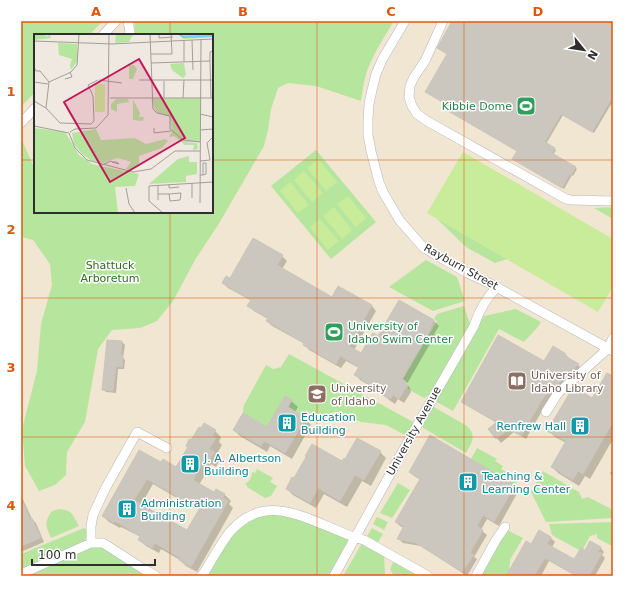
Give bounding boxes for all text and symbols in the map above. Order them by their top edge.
text: A [91,4,101,19]
text: B [238,4,248,19]
text: C [386,4,396,19]
text: D [533,4,544,19]
north arrow [564,30,604,70]
inset map [34,34,213,213]
text: N [584,48,600,62]
text: 1 [6,84,16,99]
sports icon: Kibbie Dome [515,95,537,117]
place label: Kibbie Dome [442,100,512,113]
text: 2 [6,222,16,237]
street label: Rayburn Street [422,241,501,293]
park label: Shattuck Arboretum [81,259,139,285]
place label: University of Idaho Swim Center [348,320,453,346]
sports icon: University of Idaho Swim Center [323,321,345,343]
text: 3 [6,360,16,375]
place label: University of Idaho Library [531,369,604,395]
library icon: University of Idaho Library [506,370,528,392]
place label: University of Idaho [331,382,387,408]
school or university icon: University of Idaho [306,383,328,405]
street label: University Avenue [384,384,444,478]
place label: Education Building [301,411,356,437]
building icon: Education Building [276,412,298,434]
building icon: Renfrew Hall [569,415,591,437]
place label: Renfrew Hall [497,420,566,433]
place label: J. A. Albertson Building [203,452,281,478]
building icon: J. A. Albertson Building [179,453,201,475]
place label: Teaching & Learning Center [481,470,571,496]
building icon: Teaching & Learning Center [457,471,479,493]
place label: Administration Building [141,497,222,523]
text: 4 [6,498,16,513]
building icon: Administration Building [116,498,138,520]
scale bar [32,541,155,567]
text: 100 m [38,548,76,562]

